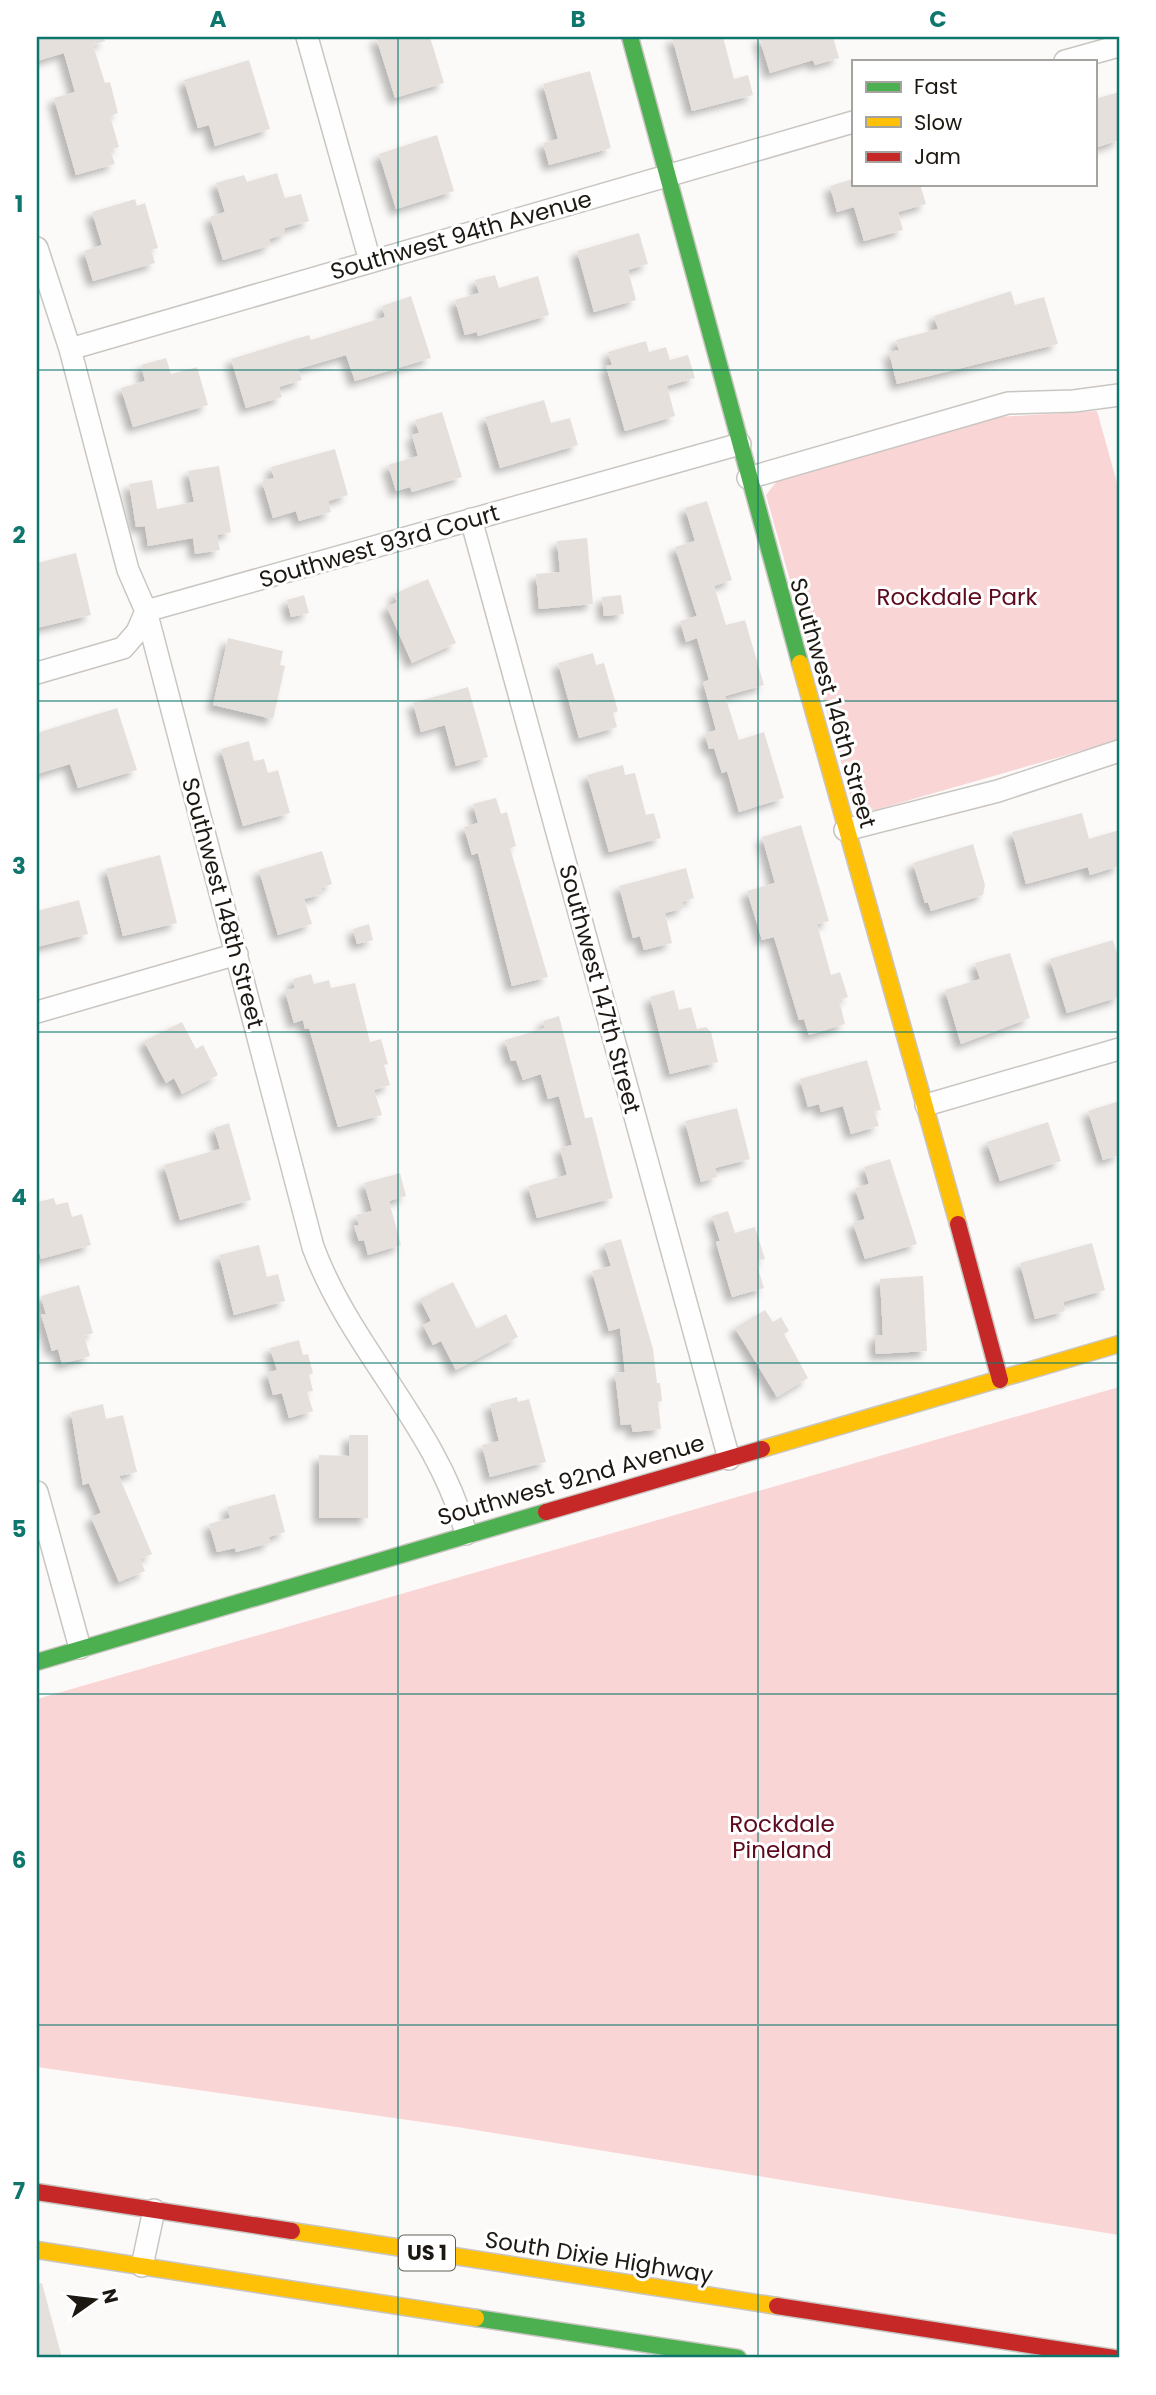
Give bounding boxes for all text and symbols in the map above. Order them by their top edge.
text: A [210,3,227,35]
text: B [570,3,586,35]
text: C [929,3,947,35]
legend [852,60,1096,186]
text: Fast [914,72,957,101]
text: Slow [914,108,962,137]
text: Jam [914,142,961,171]
street label: Southwest 94th Avenue [327,182,595,288]
text: 1 [15,188,23,220]
street label: Southwest 93rd Court [255,496,503,596]
text: 2 [12,519,26,551]
street label: Southwest 146th Street [782,574,884,832]
park label: Rockdale Park [877,581,1038,613]
street label: Southwest 148th Street [174,774,272,1032]
text: 3 [12,850,26,882]
street label: Southwest 147th Street [551,861,649,1117]
text: 4 [11,1181,27,1213]
street label: Southwest 92nd Avenue [434,1427,708,1533]
text: 5 [12,1513,26,1545]
park label: Rockdale Pineland [729,1808,835,1866]
text: 6 [12,1844,26,1876]
text: 7 [13,2175,25,2207]
street label: South Dixie Highway [483,2223,715,2291]
road number: US 1 [399,2236,455,2270]
north arrow [60,2266,130,2336]
text: N [95,2286,125,2306]

